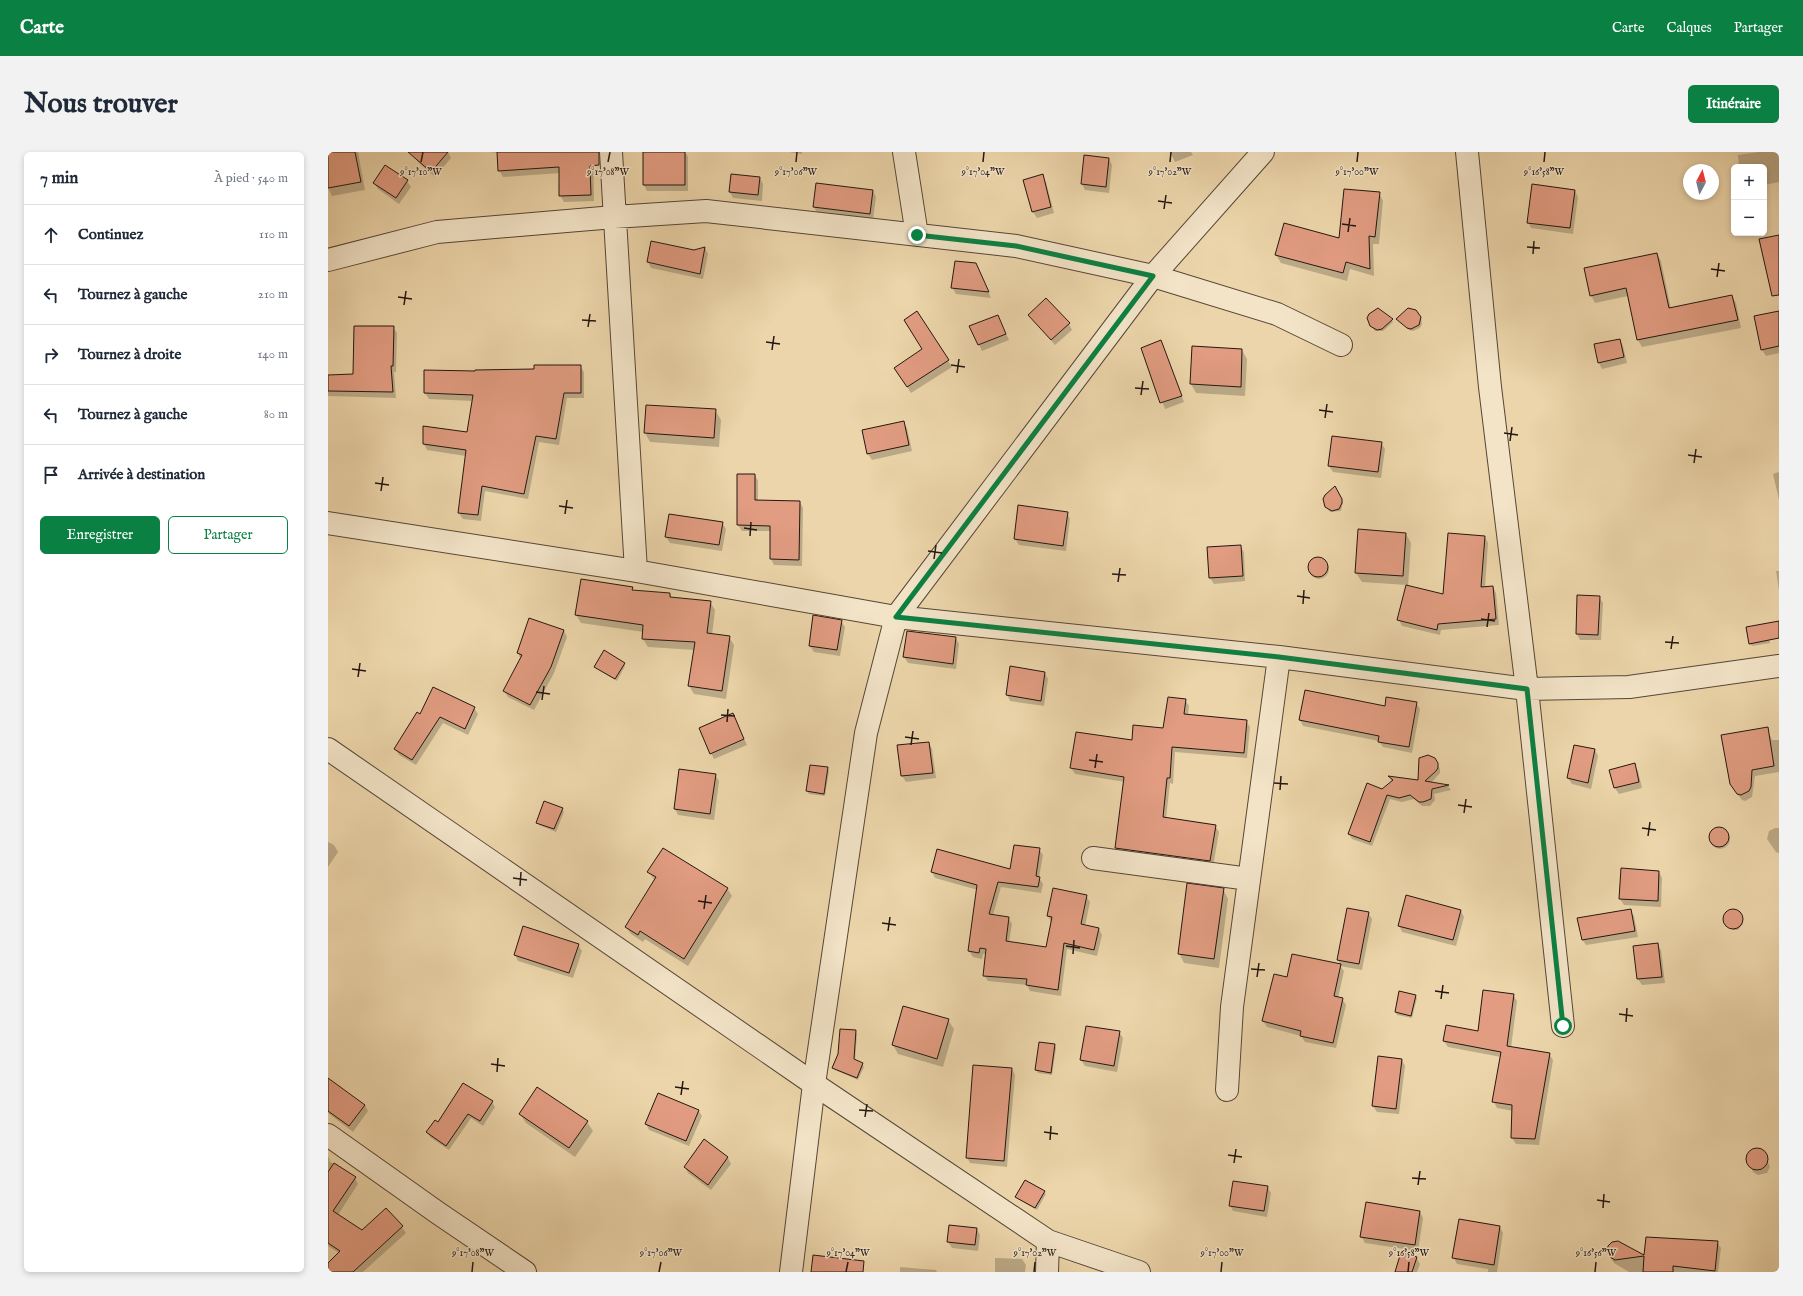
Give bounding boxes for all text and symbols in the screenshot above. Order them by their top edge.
text: Carte [20,16,64,40]
text: Carte [1612,19,1644,37]
text: Calques [1666,19,1712,37]
text: Partager [1734,19,1783,37]
button: Itinéraire [1688,85,1779,123]
text: Nous trouver [24,87,178,122]
north arrow [1683,164,1719,200]
map controls [1731,164,1767,236]
button: + [1731,164,1767,200]
text: 9°17'10"W [399,166,442,179]
text: 9°17'08"W [586,166,629,179]
text: 9°17'06"W [774,166,818,179]
text: 9°17'04"W [960,166,1005,179]
text: 9°17'02"W [1148,166,1192,179]
text: 9°17'00"W [1334,166,1379,179]
text: 9°16'58"W [1523,166,1565,179]
text: 7 min [40,168,78,189]
text: À pied · 540 m [214,170,288,187]
button: − [1731,200,1767,236]
icon: ahead [40,224,62,246]
text: Continuez [78,225,143,244]
text: 110 m [259,226,288,243]
route end [908,226,926,244]
icon: left [40,284,62,306]
text: Tournez à gauche [78,285,187,304]
text: 210 m [258,286,288,303]
icon: right [40,344,62,366]
text: Tournez à droite [78,345,181,364]
text: 140 m [258,346,288,363]
icon: left [40,404,62,426]
text: Tournez à gauche [78,405,187,424]
text: 80 m [264,406,288,423]
icon: arrive [40,464,62,486]
text: Arrivée à destination [78,465,205,484]
button: Enregistrer [40,516,160,554]
button: Partager [168,516,288,554]
route start [1554,1017,1572,1035]
text: 9°17'08"W [451,1247,494,1260]
text: 9°17'06"W [639,1247,683,1260]
text: 9°17'04"W [825,1247,870,1260]
text: 9°17'02"W [1013,1247,1057,1260]
text: 9°17'00"W [1199,1247,1244,1260]
text: 9°16'58"W [1388,1247,1430,1260]
text: 9°16'56"W [1575,1247,1617,1260]

